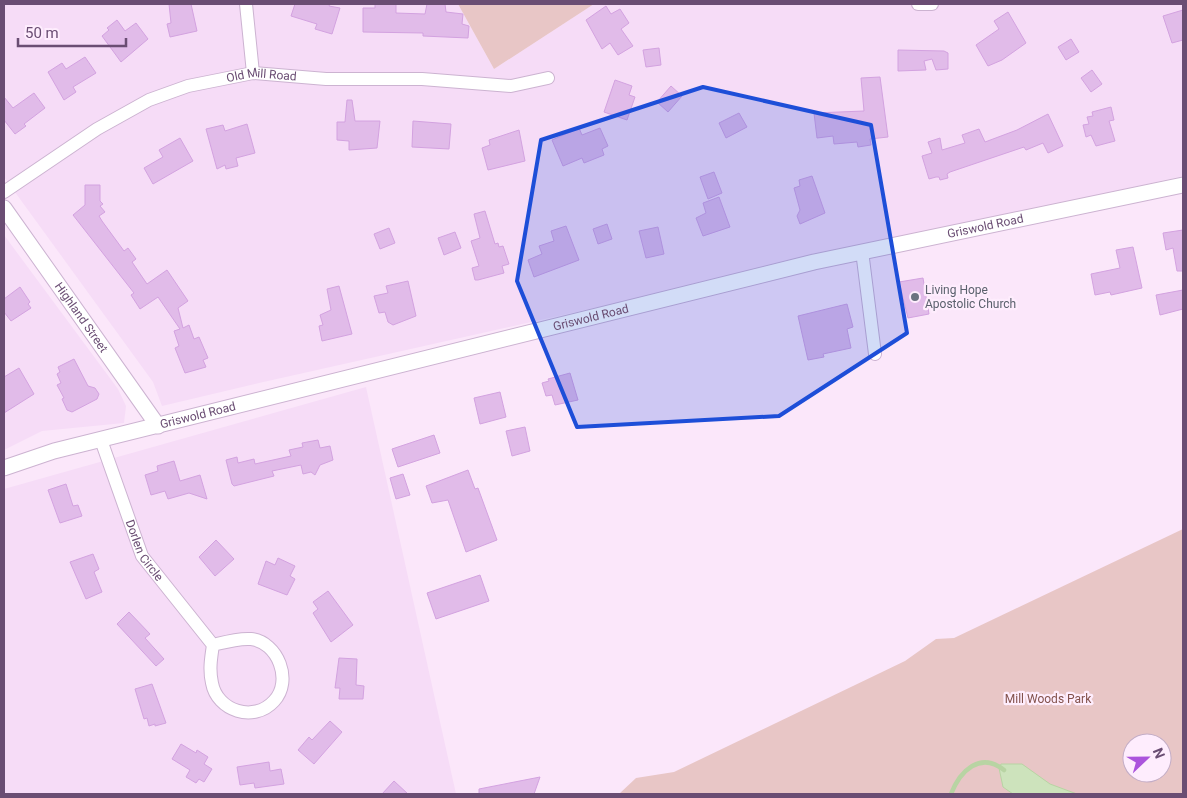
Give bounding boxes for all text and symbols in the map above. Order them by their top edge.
scale bar [18,15,125,47]
text: 50 m [25,24,59,42]
street label: Old Mill Road [225,65,297,85]
street label: Griswold Road [946,211,1025,241]
street label: Highland Street [52,280,111,355]
place label: Living Hope Apostolic Church [925,283,1016,311]
marker: Living Hope Apostolic Church [909,291,921,303]
street label: Griswold Road [552,301,630,334]
street label: Griswold Road [159,399,237,431]
street label: Dorlen Circle [123,518,166,584]
park label: Mill Woods Park [1005,692,1092,706]
north arrow [1122,733,1172,783]
text: N [1150,746,1168,761]

